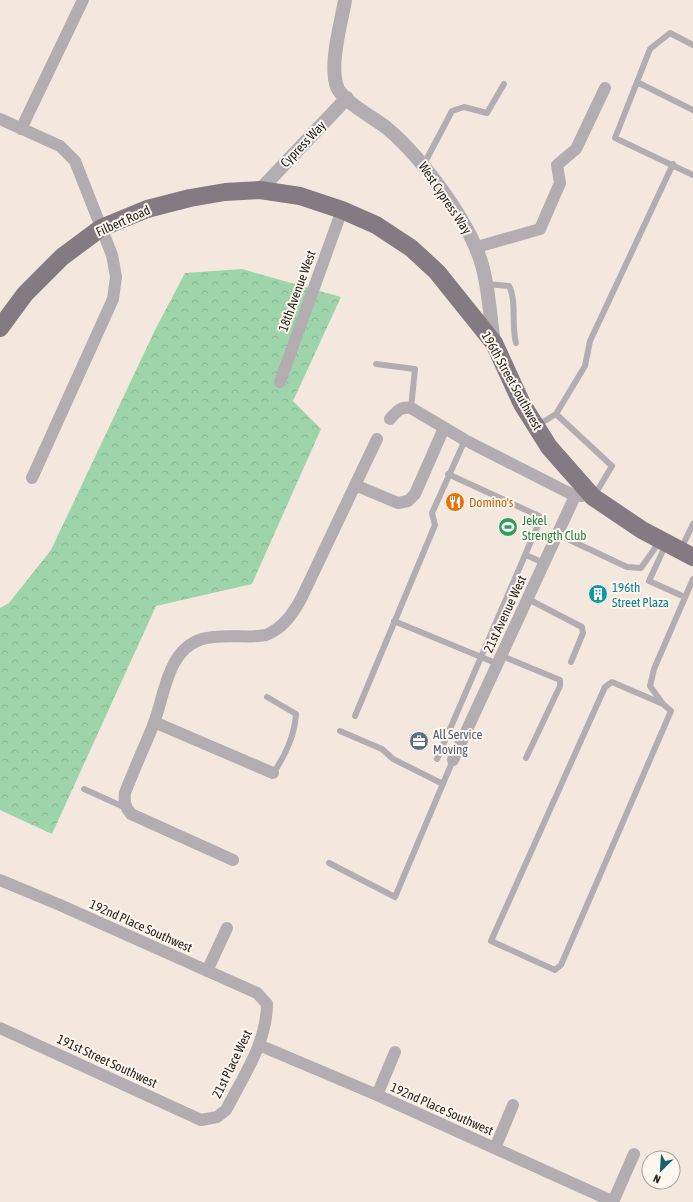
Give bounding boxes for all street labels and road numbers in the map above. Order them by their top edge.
street label: Cypress Way [277,117,329,170]
street label: West Cypress Way [415,159,475,237]
street label: Filbert Road [94,202,152,240]
street label: 18th Avenue West [275,248,319,334]
street label: 196th Street Southwest [479,329,545,433]
street label: 21st Avenue West [481,573,530,655]
street label: 192nd Place Southwest [87,897,195,955]
street label: 21st Place West [209,1027,255,1101]
street label: 191st Street Southwest [55,1031,160,1091]
street label: 192nd Place Southwest [388,1080,496,1138]

